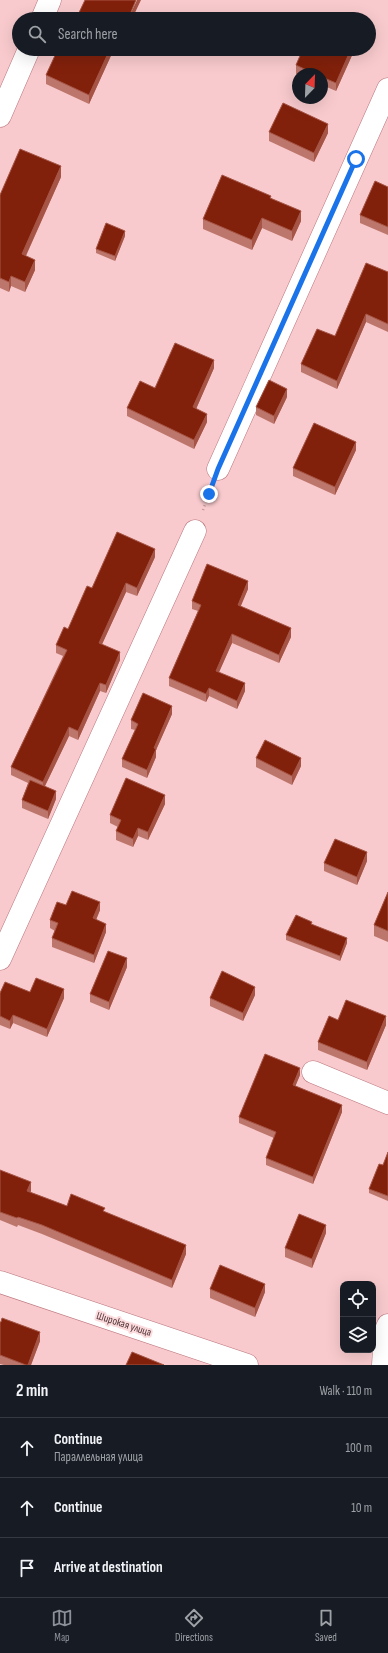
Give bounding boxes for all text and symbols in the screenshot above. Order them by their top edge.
search box [12,12,376,56]
icon: search [26,23,48,45]
text: Search here [58,25,118,44]
north arrow [292,68,328,104]
route start [347,150,365,168]
route end [200,485,218,503]
map controls [340,1281,376,1353]
button: locate [340,1281,376,1317]
street label: Широкая улица [95,1309,153,1339]
button: layers [340,1317,376,1353]
text: 2 min [16,1381,48,1401]
text: Walk · 110 m [319,1383,372,1399]
text: Continue [54,1430,103,1449]
icon: ahead [16,1437,38,1459]
text: 100 m [345,1440,372,1456]
text: Параллельная улица [54,1449,143,1465]
icon: ahead [16,1497,38,1519]
text: Continue [54,1498,103,1517]
text: 10 m [351,1500,372,1516]
icon: arrive [16,1557,38,1579]
text: Arrive at destination [54,1558,163,1577]
tab: Map [51,1607,73,1644]
tab: Directions [175,1607,213,1644]
tab: Saved [315,1607,337,1644]

